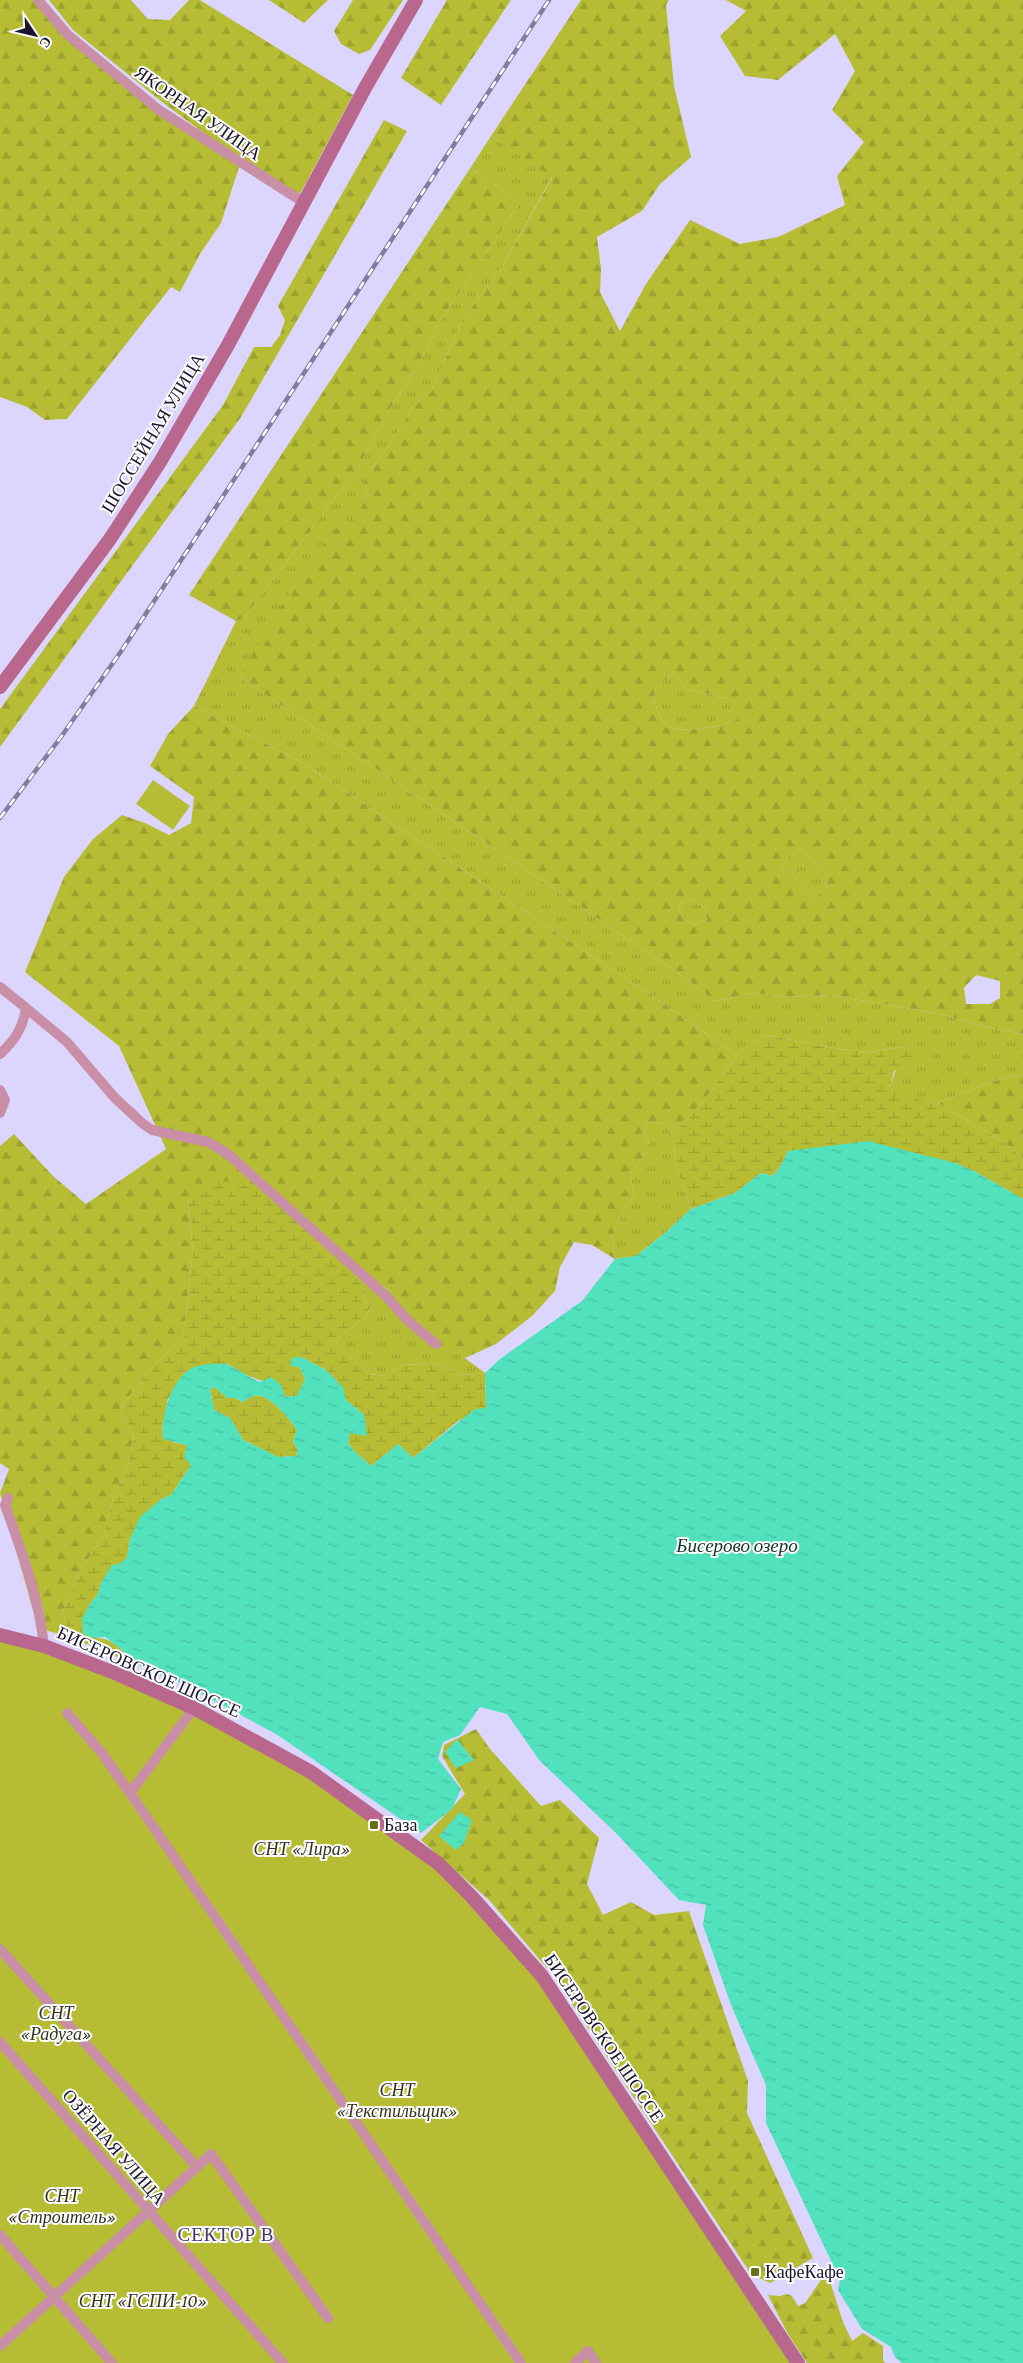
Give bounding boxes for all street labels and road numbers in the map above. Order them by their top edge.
street label: ЯКОРНАЯ УЛИЦА [131,62,265,164]
street label: ШОССЕЙНАЯ УЛИЦА [97,350,209,516]
street label: БИСЕРОВСКОЕ ШОССЕ [54,1622,244,1722]
street label: БИСЕРОВСКОЕ ШОССЕ [540,1950,668,2126]
street label: ОЗЁРНАЯ УЛИЦА [58,2085,170,2209]

